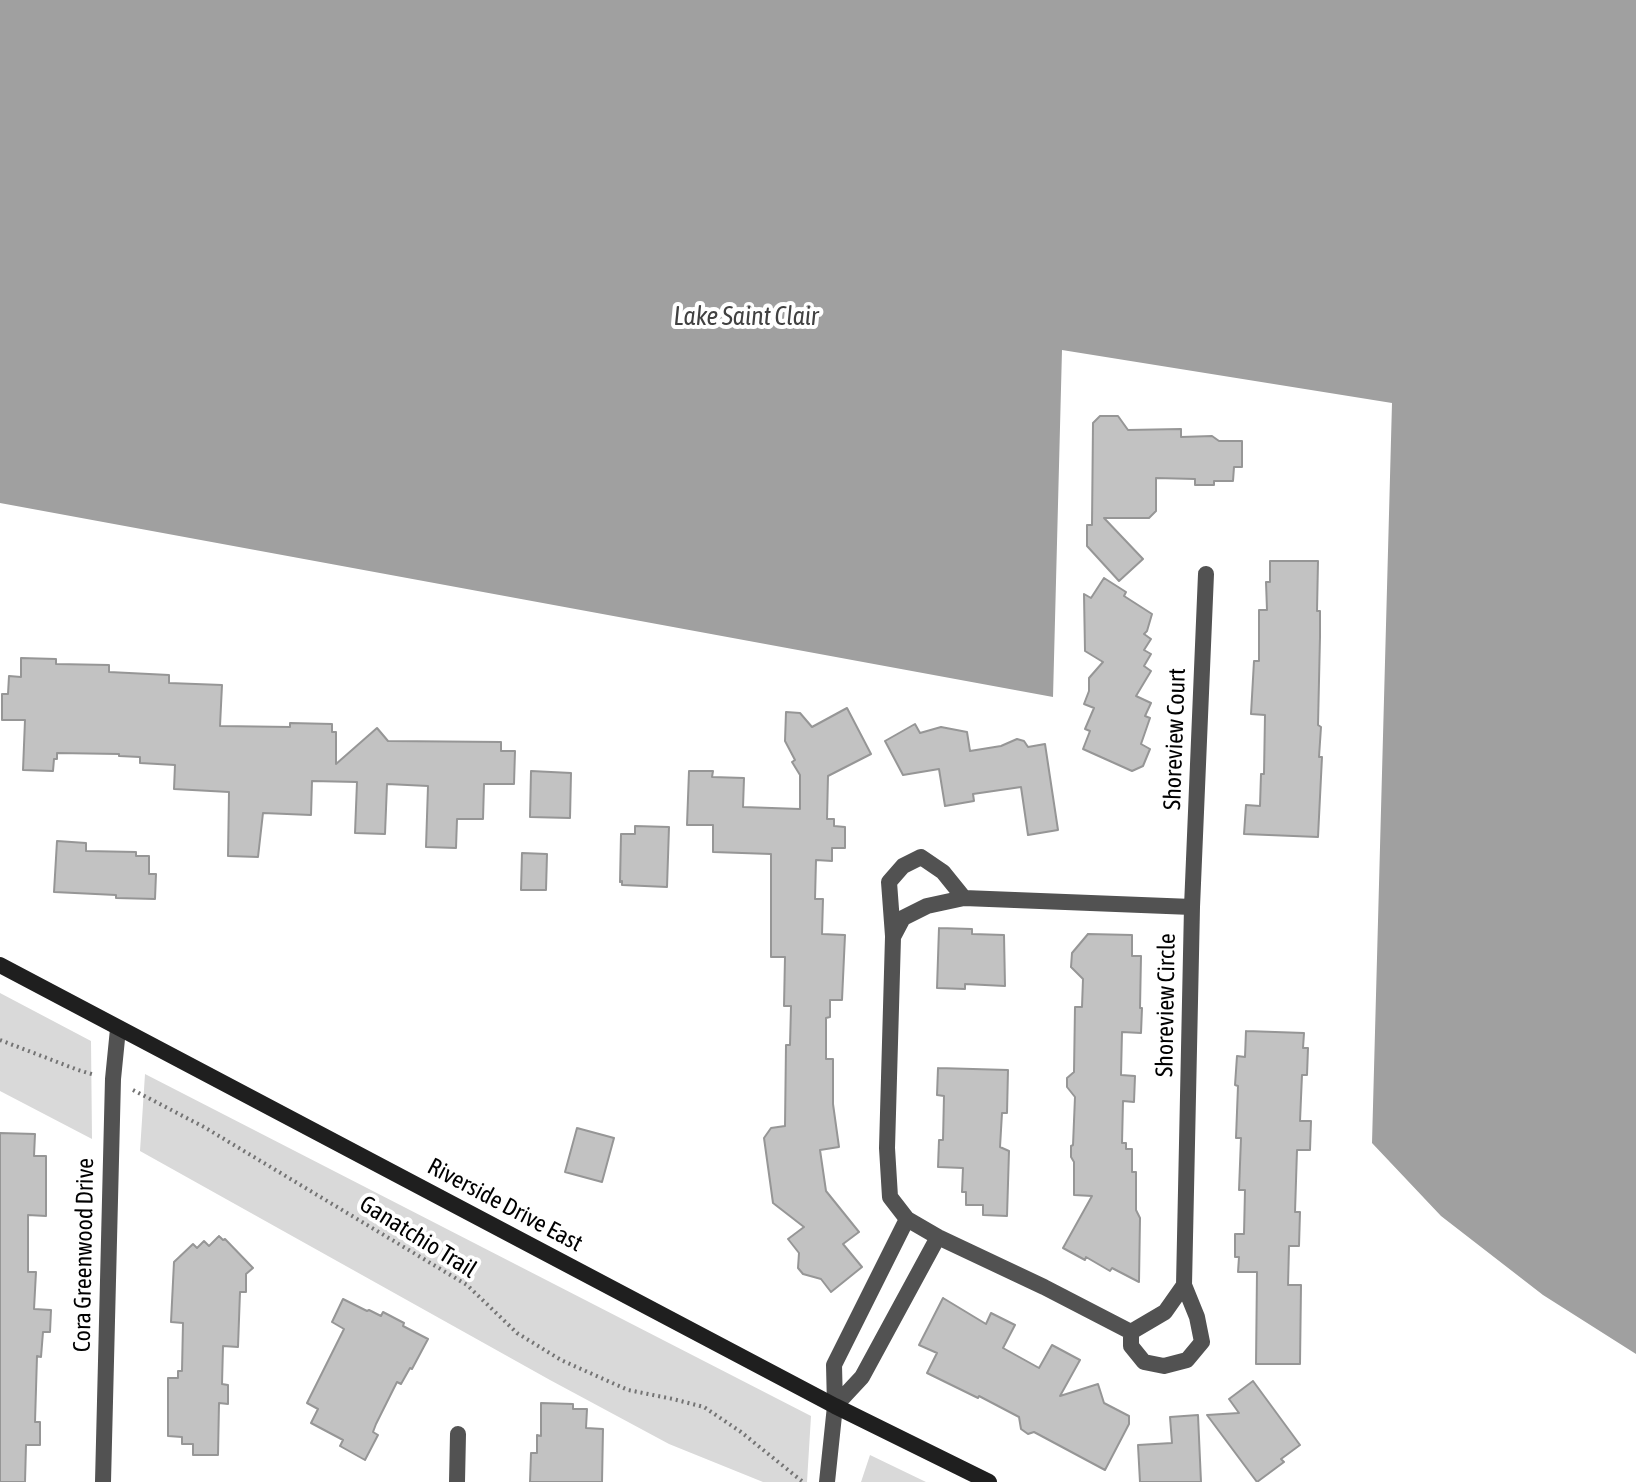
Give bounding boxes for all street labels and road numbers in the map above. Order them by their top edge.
street label: Shoreview Court [1158,668,1192,810]
street label: Shoreview Circle [1150,933,1182,1077]
street label: Riverside Drive East [423,1152,587,1258]
street label: Cora Greenwood Drive [68,1158,100,1352]
street label: Ganatchio Trail [354,1190,482,1284]

